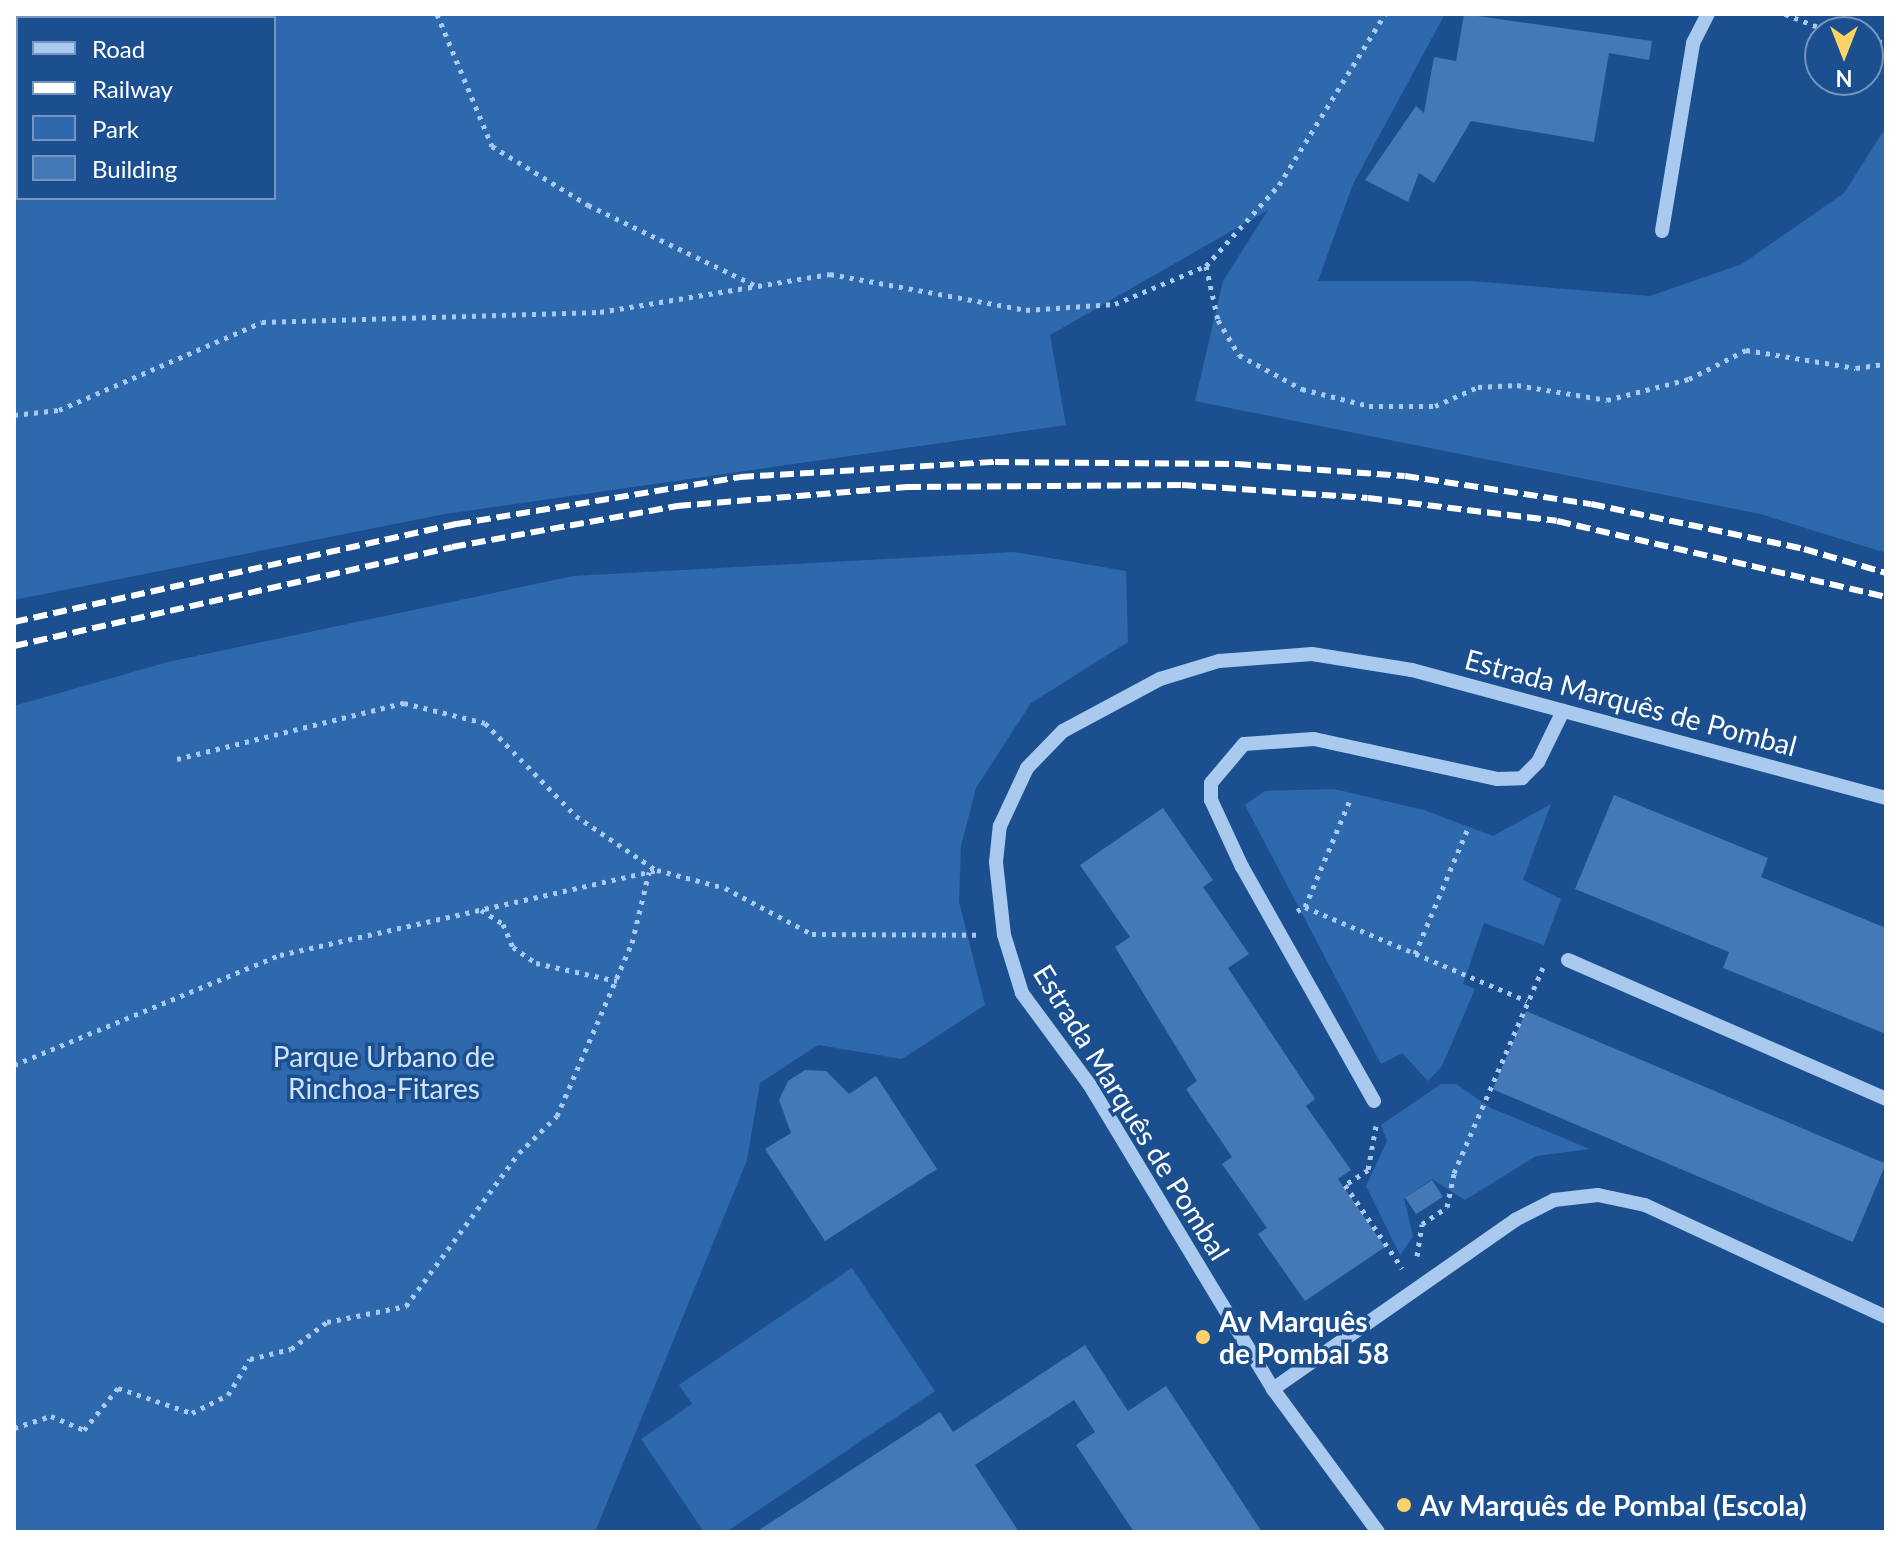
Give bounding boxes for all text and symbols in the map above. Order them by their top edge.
legend [16,16,276,200]
north arrow [1804,16,1884,96]
text: Road [92,34,145,63]
text: N [1836,65,1852,92]
text: Railway [92,74,173,103]
text: Park [92,114,139,143]
text: Building [92,154,177,183]
street label: Estrada Marquês de Pombal [1461,642,1801,762]
street label: Estrada Marquês de Pombal [1027,958,1237,1266]
park label: Parque Urbano de Rinchoa-Fitares [273,1039,495,1105]
place label: Av Marquês de Pombal 58 [1219,1304,1389,1370]
marker: Av Marquês de Pombal 58 [1194,1328,1212,1346]
place label: Av Marquês de Pombal (Escola) [1420,1488,1807,1522]
marker: Av Marquês de Pombal (Escola) [1395,1496,1413,1514]

